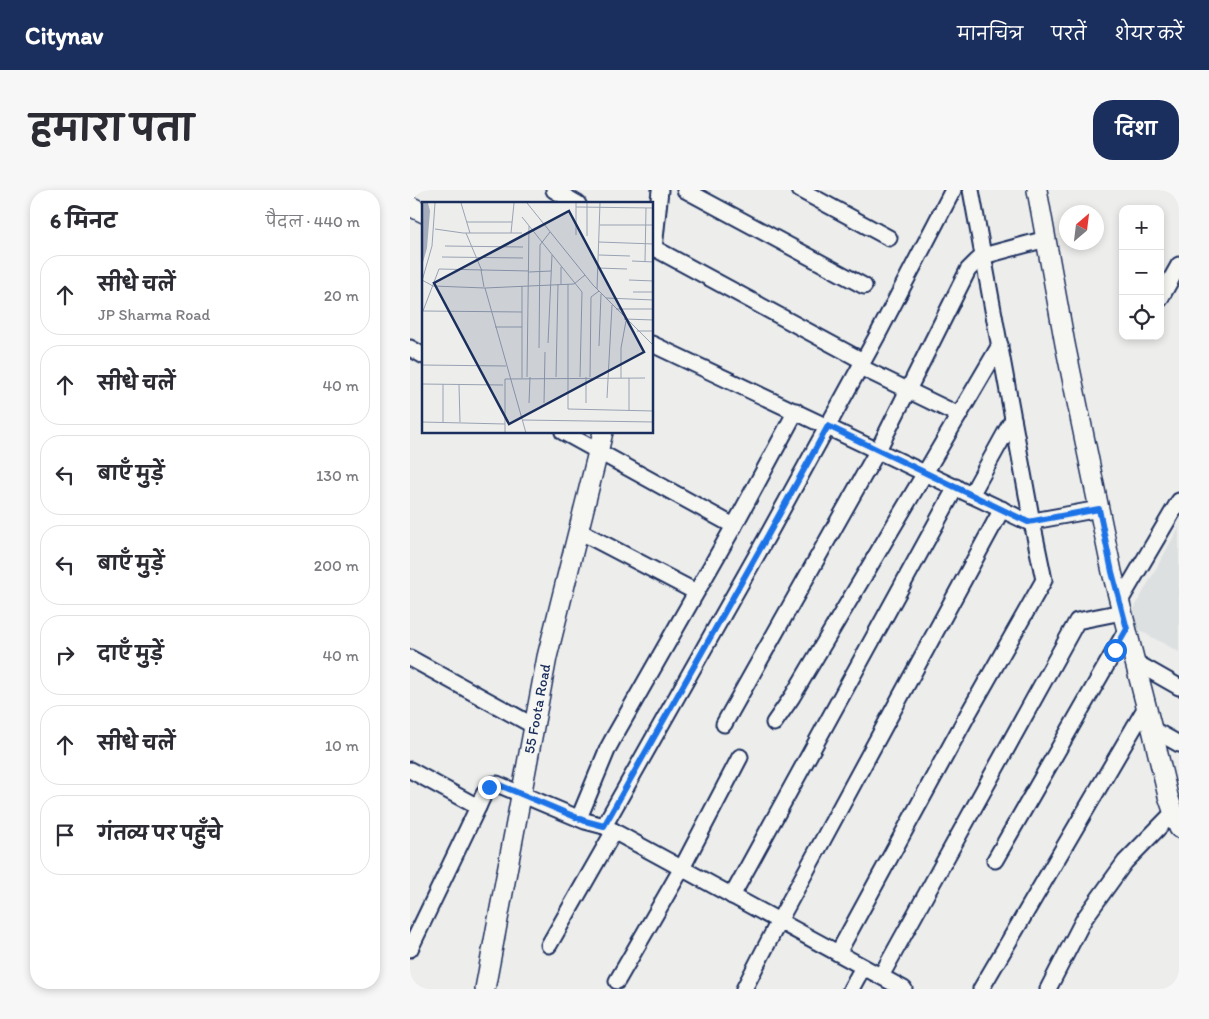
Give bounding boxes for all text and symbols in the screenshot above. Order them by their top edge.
text: Citynav [25,21,103,50]
text: मानचित्र [957,23,1023,45]
text: परतें [1051,23,1087,45]
text: शेयर करें [1115,23,1184,45]
button: दिशा [1093,100,1179,160]
text: हमारा पता [30,107,193,149]
inset map [422,202,654,434]
north arrow [1059,205,1104,250]
map controls [1119,205,1164,340]
button: + [1119,205,1164,250]
text: 6 मिनट [50,208,117,233]
text: पैदल · 440 m [266,212,360,231]
button: − [1119,250,1164,295]
text: सीधे चलें [98,273,175,296]
icon: ahead [51,281,79,309]
text: 20 m [324,286,359,305]
button: locate [1119,295,1164,340]
text: JP Sharma Road [98,305,210,324]
icon: ahead [51,371,79,399]
text: सीधे चलें [98,372,175,395]
text: 40 m [322,376,359,395]
icon: left [51,461,79,489]
text: बाएँ मुड़ें [98,462,164,485]
text: 130 m [316,466,359,485]
icon: left [51,551,79,579]
text: बाएँ मुड़ें [98,552,164,575]
text: 200 m [314,556,359,575]
route start [1104,639,1127,662]
icon: right [51,641,79,669]
text: दाएँ मुड़ें [98,642,164,665]
text: 40 m [322,646,359,665]
street label: 55 Foota Road [520,662,555,755]
icon: ahead [51,731,79,759]
text: सीधे चलें [98,732,175,755]
text: 10 m [325,736,359,755]
route end [478,776,501,799]
icon: arrive [51,821,79,849]
text: गंतव्य पर पहुँचे [98,822,222,845]

